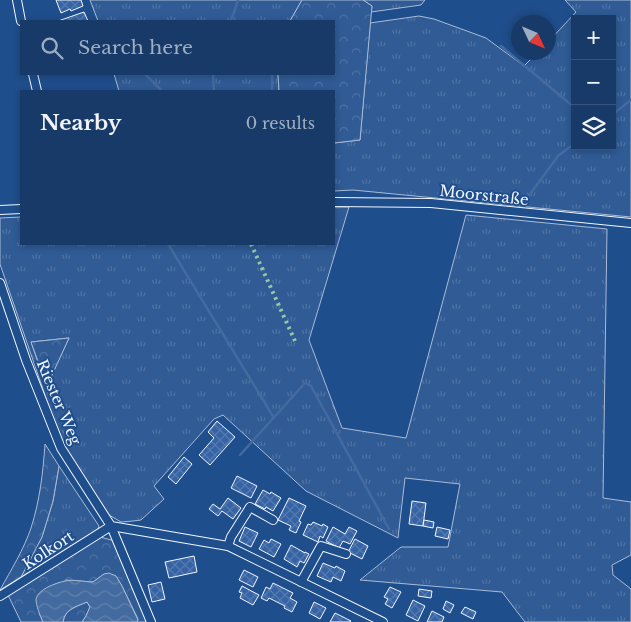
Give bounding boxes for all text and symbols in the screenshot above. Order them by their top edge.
north arrow [511,15,556,60]
map controls [571,15,616,150]
button: + [571,15,616,60]
search box [20,20,335,75]
icon: search [38,34,66,62]
text: Search here [78,36,193,59]
button: − [571,60,616,105]
button: layers [571,105,616,150]
text: Nearby [40,110,121,136]
text: 0 results [246,113,315,133]
street label: Moorstraße [438,181,530,209]
street label: Riester Weg [32,356,86,449]
street label: Kolkort [19,526,77,574]

